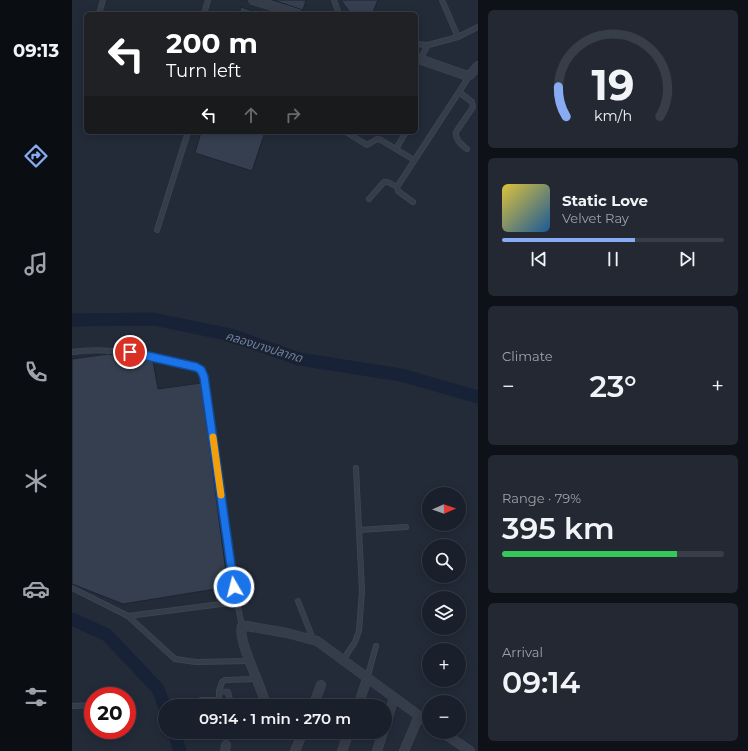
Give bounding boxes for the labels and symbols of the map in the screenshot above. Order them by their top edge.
water label: คลองบางปลากด [224,328,305,366]
pin [113,335,147,369]
north arrow [422,487,466,531]
position arrow [213,566,255,608]
speed limit sign: 20 [84,687,136,739]

